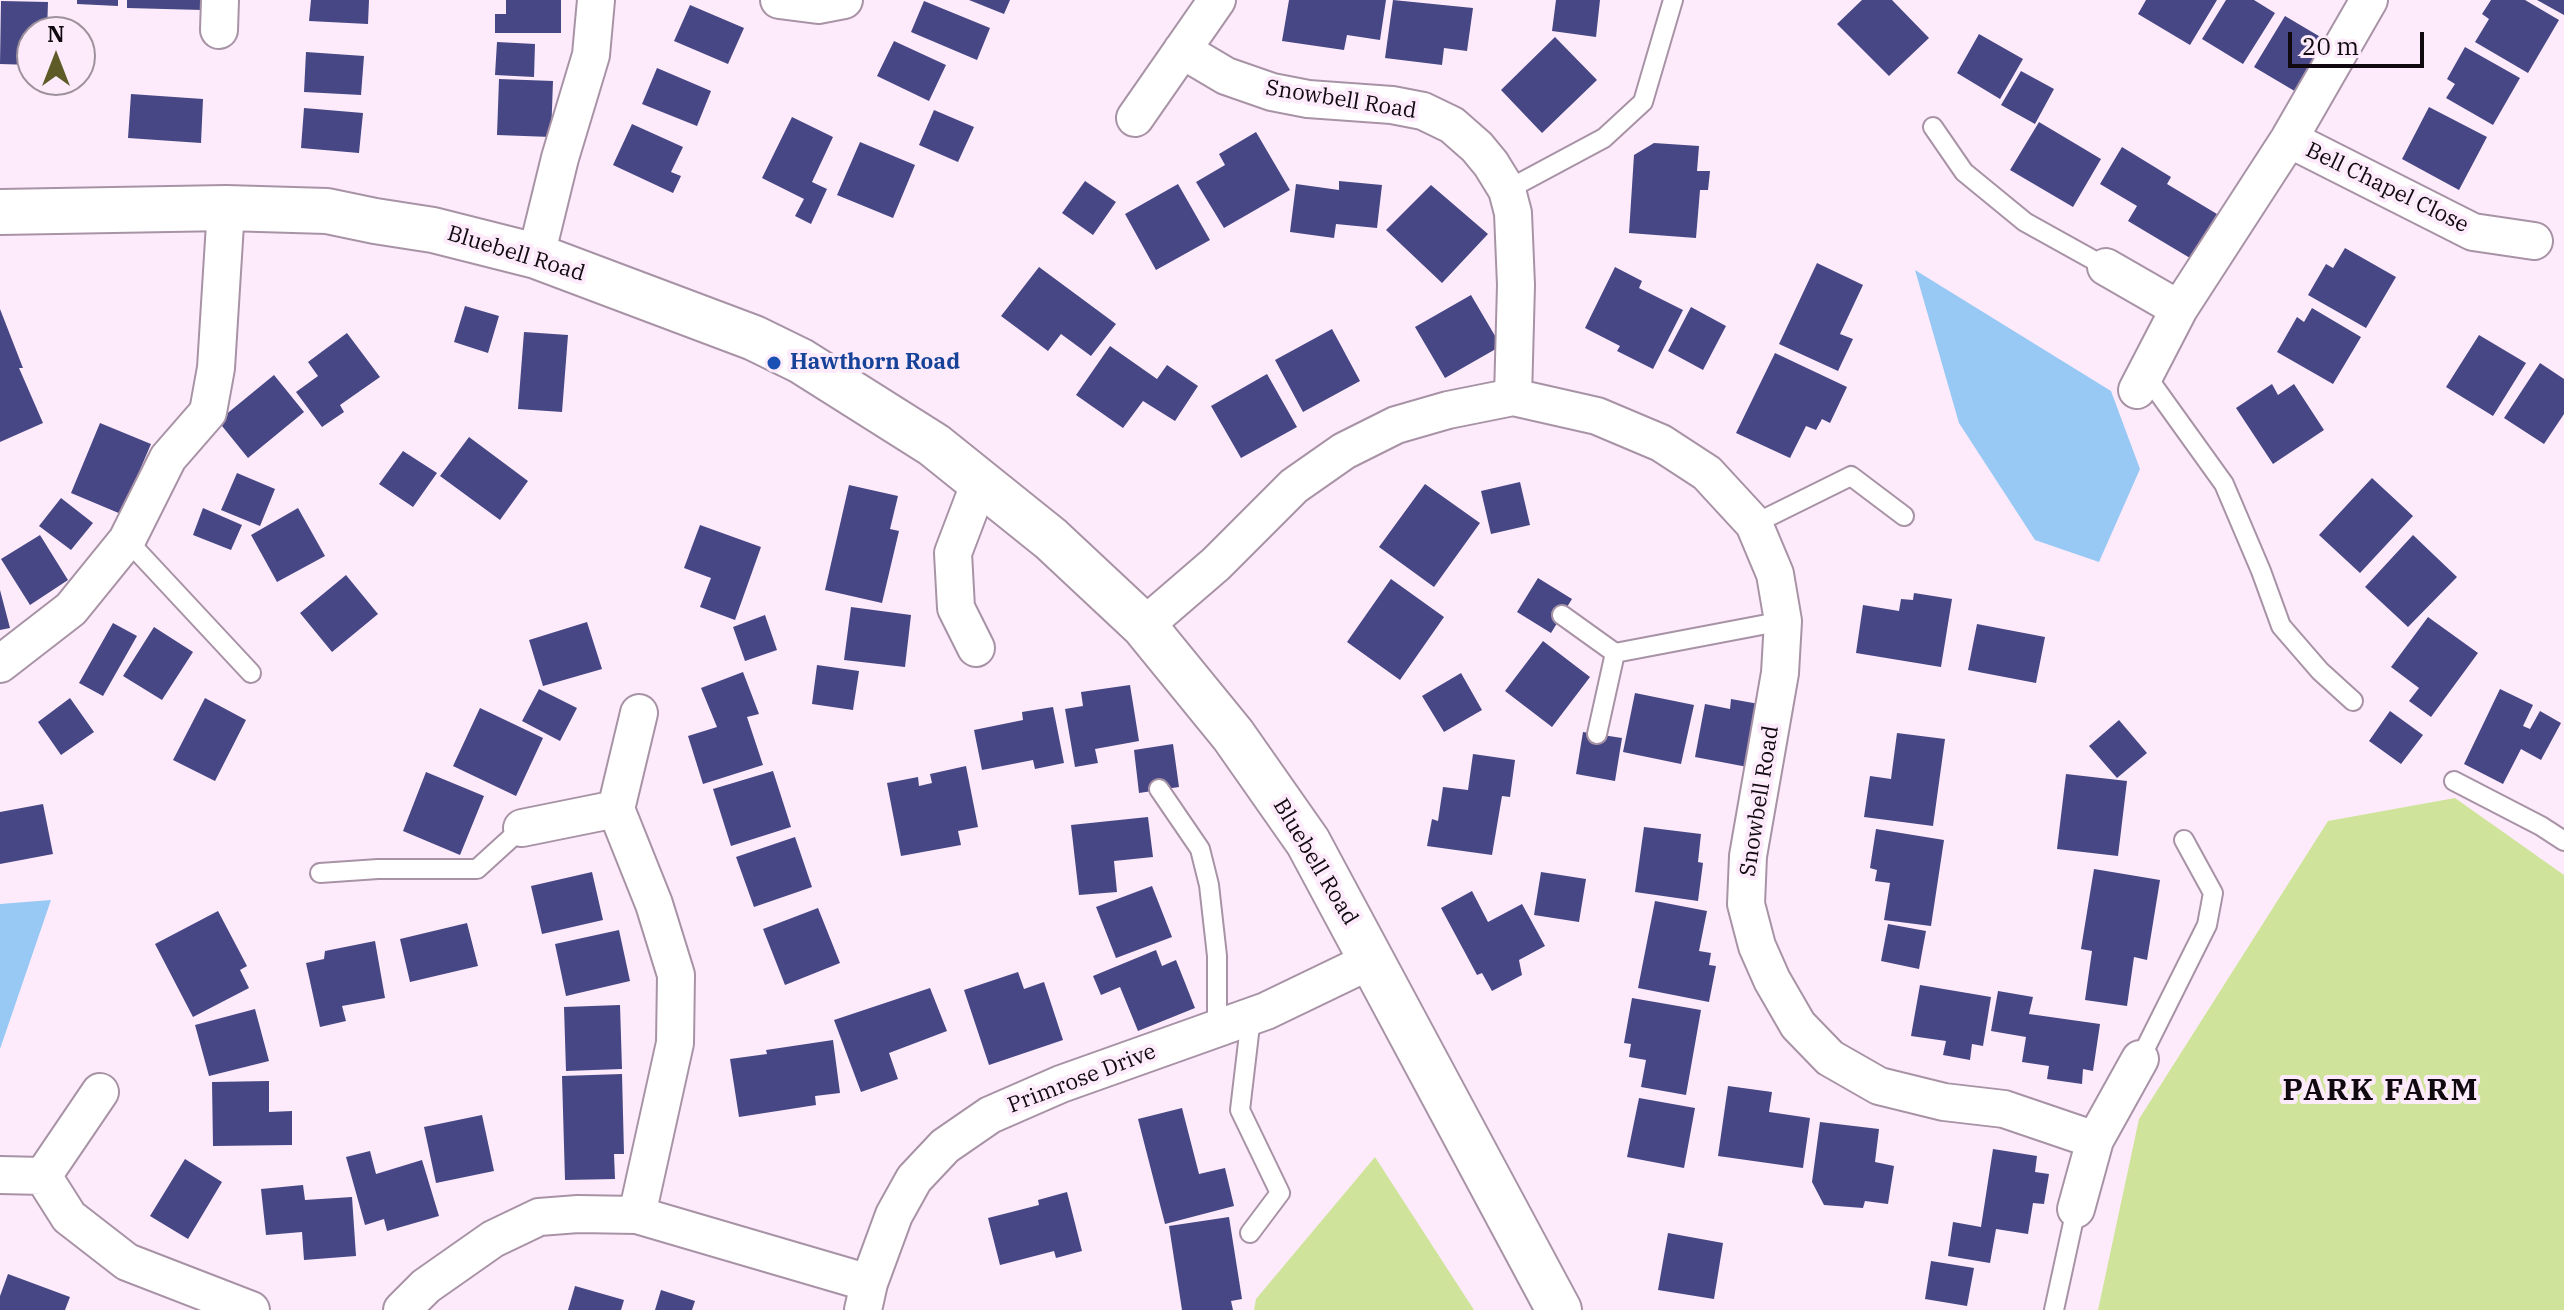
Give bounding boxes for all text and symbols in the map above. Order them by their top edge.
north arrow [16,16,96,96]
scale bar [2292,16,2428,66]
text: N [47,19,65,48]
text: 20 m [2302,30,2359,62]
street label: Snowbell Road [1264,75,1418,125]
street label: Bell Chapel Close [2301,137,2473,239]
street label: Bluebell Road [444,221,588,287]
place label: Hawthorn Road [790,350,960,376]
marker: Hawthorn Road [765,354,783,372]
street label: Snowbell Road [1735,724,1785,878]
street label: Bluebell Road [1267,794,1363,930]
street label: Primrose Drive [1004,1039,1160,1119]
district label: PARK FARM [2283,1073,2479,1109]

